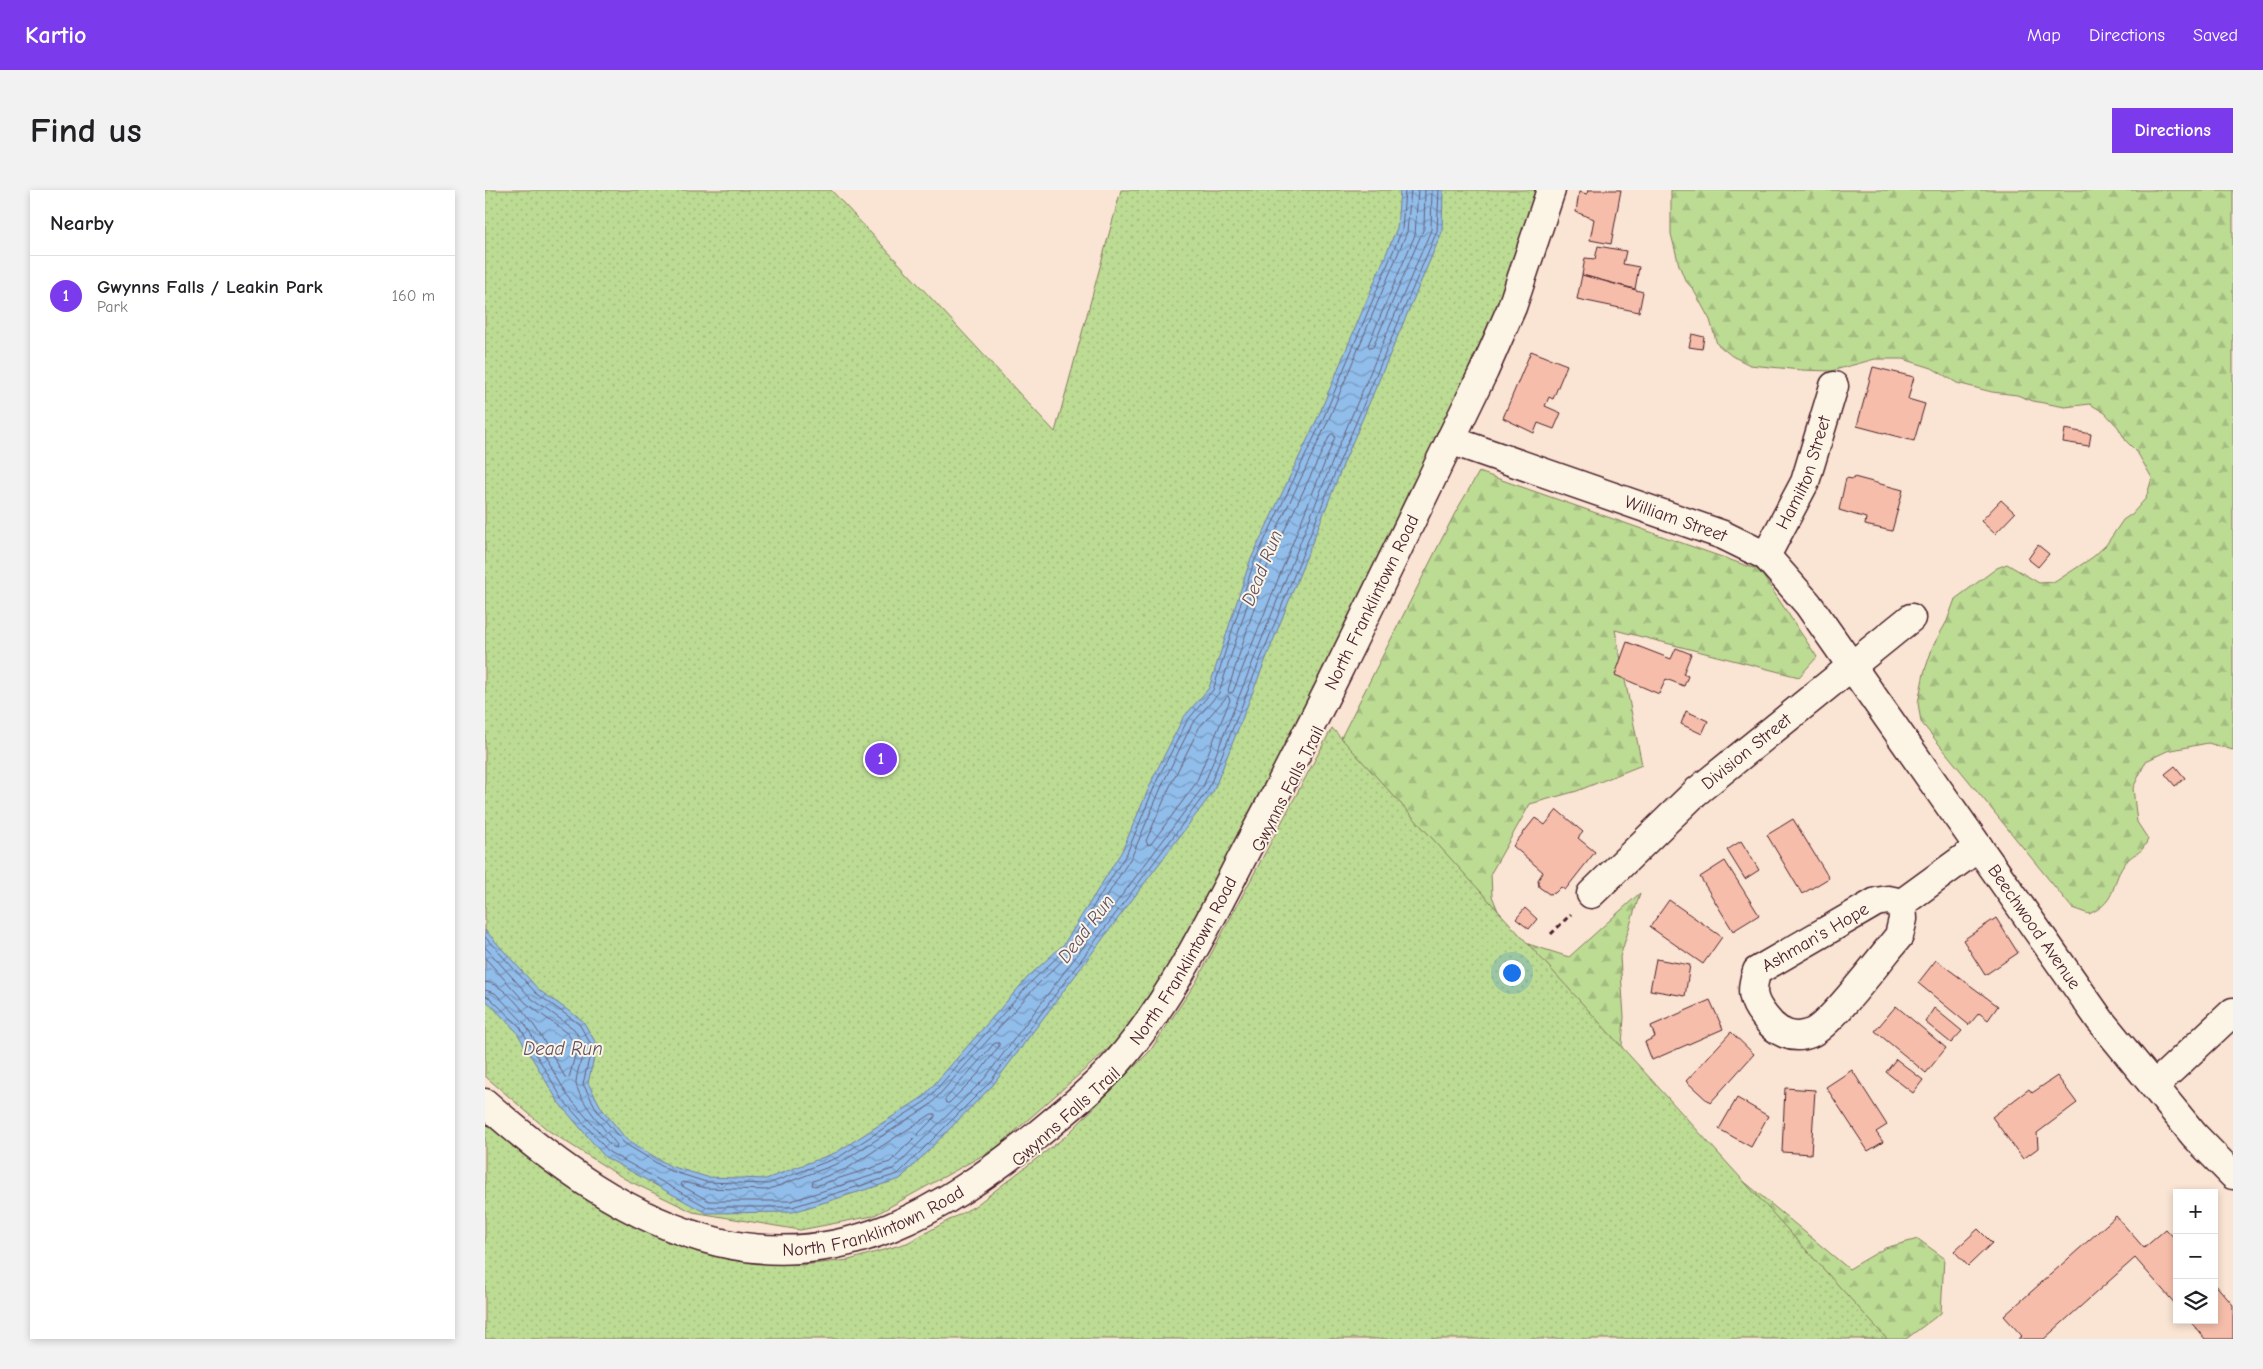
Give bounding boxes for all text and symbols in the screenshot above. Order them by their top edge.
text: Kartio [25,21,87,49]
text: Map [2027,25,2061,46]
text: Directions [2089,25,2165,46]
text: Saved [2193,25,2238,46]
button: Directions [2112,108,2233,153]
text: Find us [30,110,142,151]
text: Nearby [50,211,114,235]
text: Gwynns Falls / Leakin Park [97,276,323,298]
text: 1 [63,287,69,305]
text: 160 m [392,287,435,305]
text: Park [97,298,128,316]
street label: Hamilton Street [1772,412,1835,533]
street label: William Street [1622,491,1731,546]
street label: North Franklintown Road [1320,511,1423,693]
water label: Dead Run [1237,527,1287,609]
street label: Division Street [1697,708,1796,794]
street label: Gwynns Falls Trail [1247,722,1329,856]
pin: 1 [865,740,897,778]
street label: Beechwood Avenue [1984,860,2086,993]
street label: North Franklintown Road [1125,873,1241,1049]
water label: Dead Run [1053,891,1119,967]
street label: Ashman's Hope [1758,898,1872,976]
your location [1499,960,1525,986]
water label: Dead Run [523,1038,603,1060]
street label: Gwynns Falls Trail [1007,1063,1125,1171]
street label: North Franklintown Road [782,1181,968,1260]
map controls [2173,1189,2218,1324]
button: + [2173,1189,2218,1234]
button: − [2173,1234,2218,1279]
button: layers [2173,1279,2218,1324]

